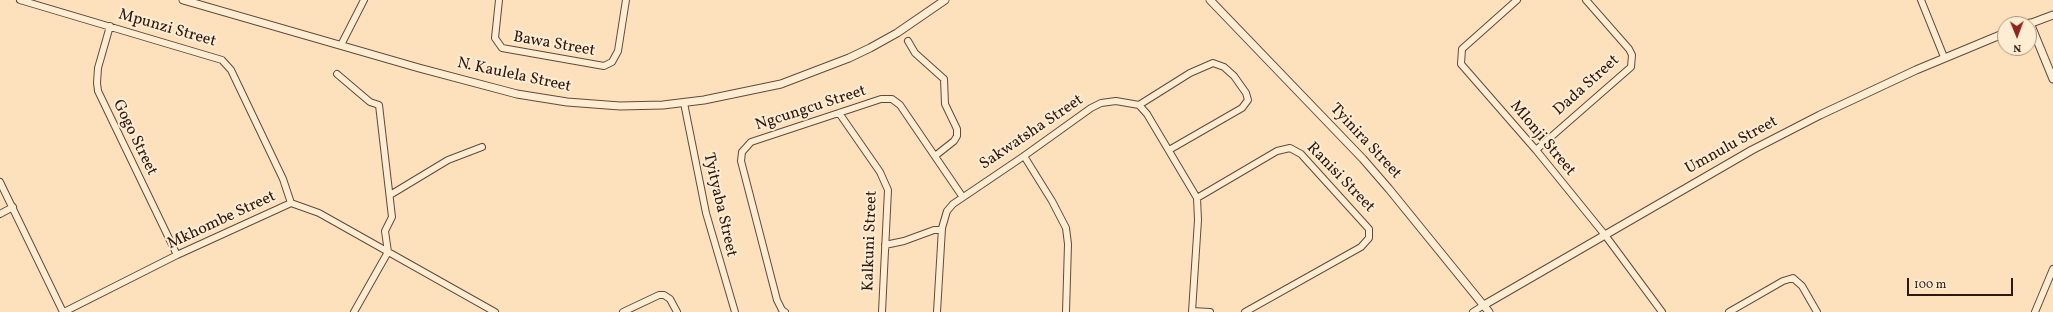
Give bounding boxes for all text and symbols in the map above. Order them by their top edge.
street label: Mpunzi Street [116,6,218,52]
north arrow [1997,16,2037,56]
street label: Bawa Street [511,28,597,62]
text: N [2013,40,2021,55]
street label: Dada Street [1550,52,1624,120]
street label: N. Kaulela Street [455,55,573,97]
street label: Ngcungcu Street [753,82,869,136]
street label: Sakwatsha Street [977,91,1087,175]
street label: Gogo Street [107,97,161,179]
street label: Mlonji Street [1505,98,1579,180]
street label: Tyinira Street [1325,100,1405,184]
street label: Umnulu Street [1683,113,1781,179]
street label: Ranisi Street [1302,139,1378,217]
street label: Tyityaba Street [698,151,740,259]
street label: Mkhombe Street [165,188,279,254]
street label: Kalkuni Street [860,190,882,292]
scale bar [1909,270,2015,296]
text: 100 m [1914,277,1946,293]

